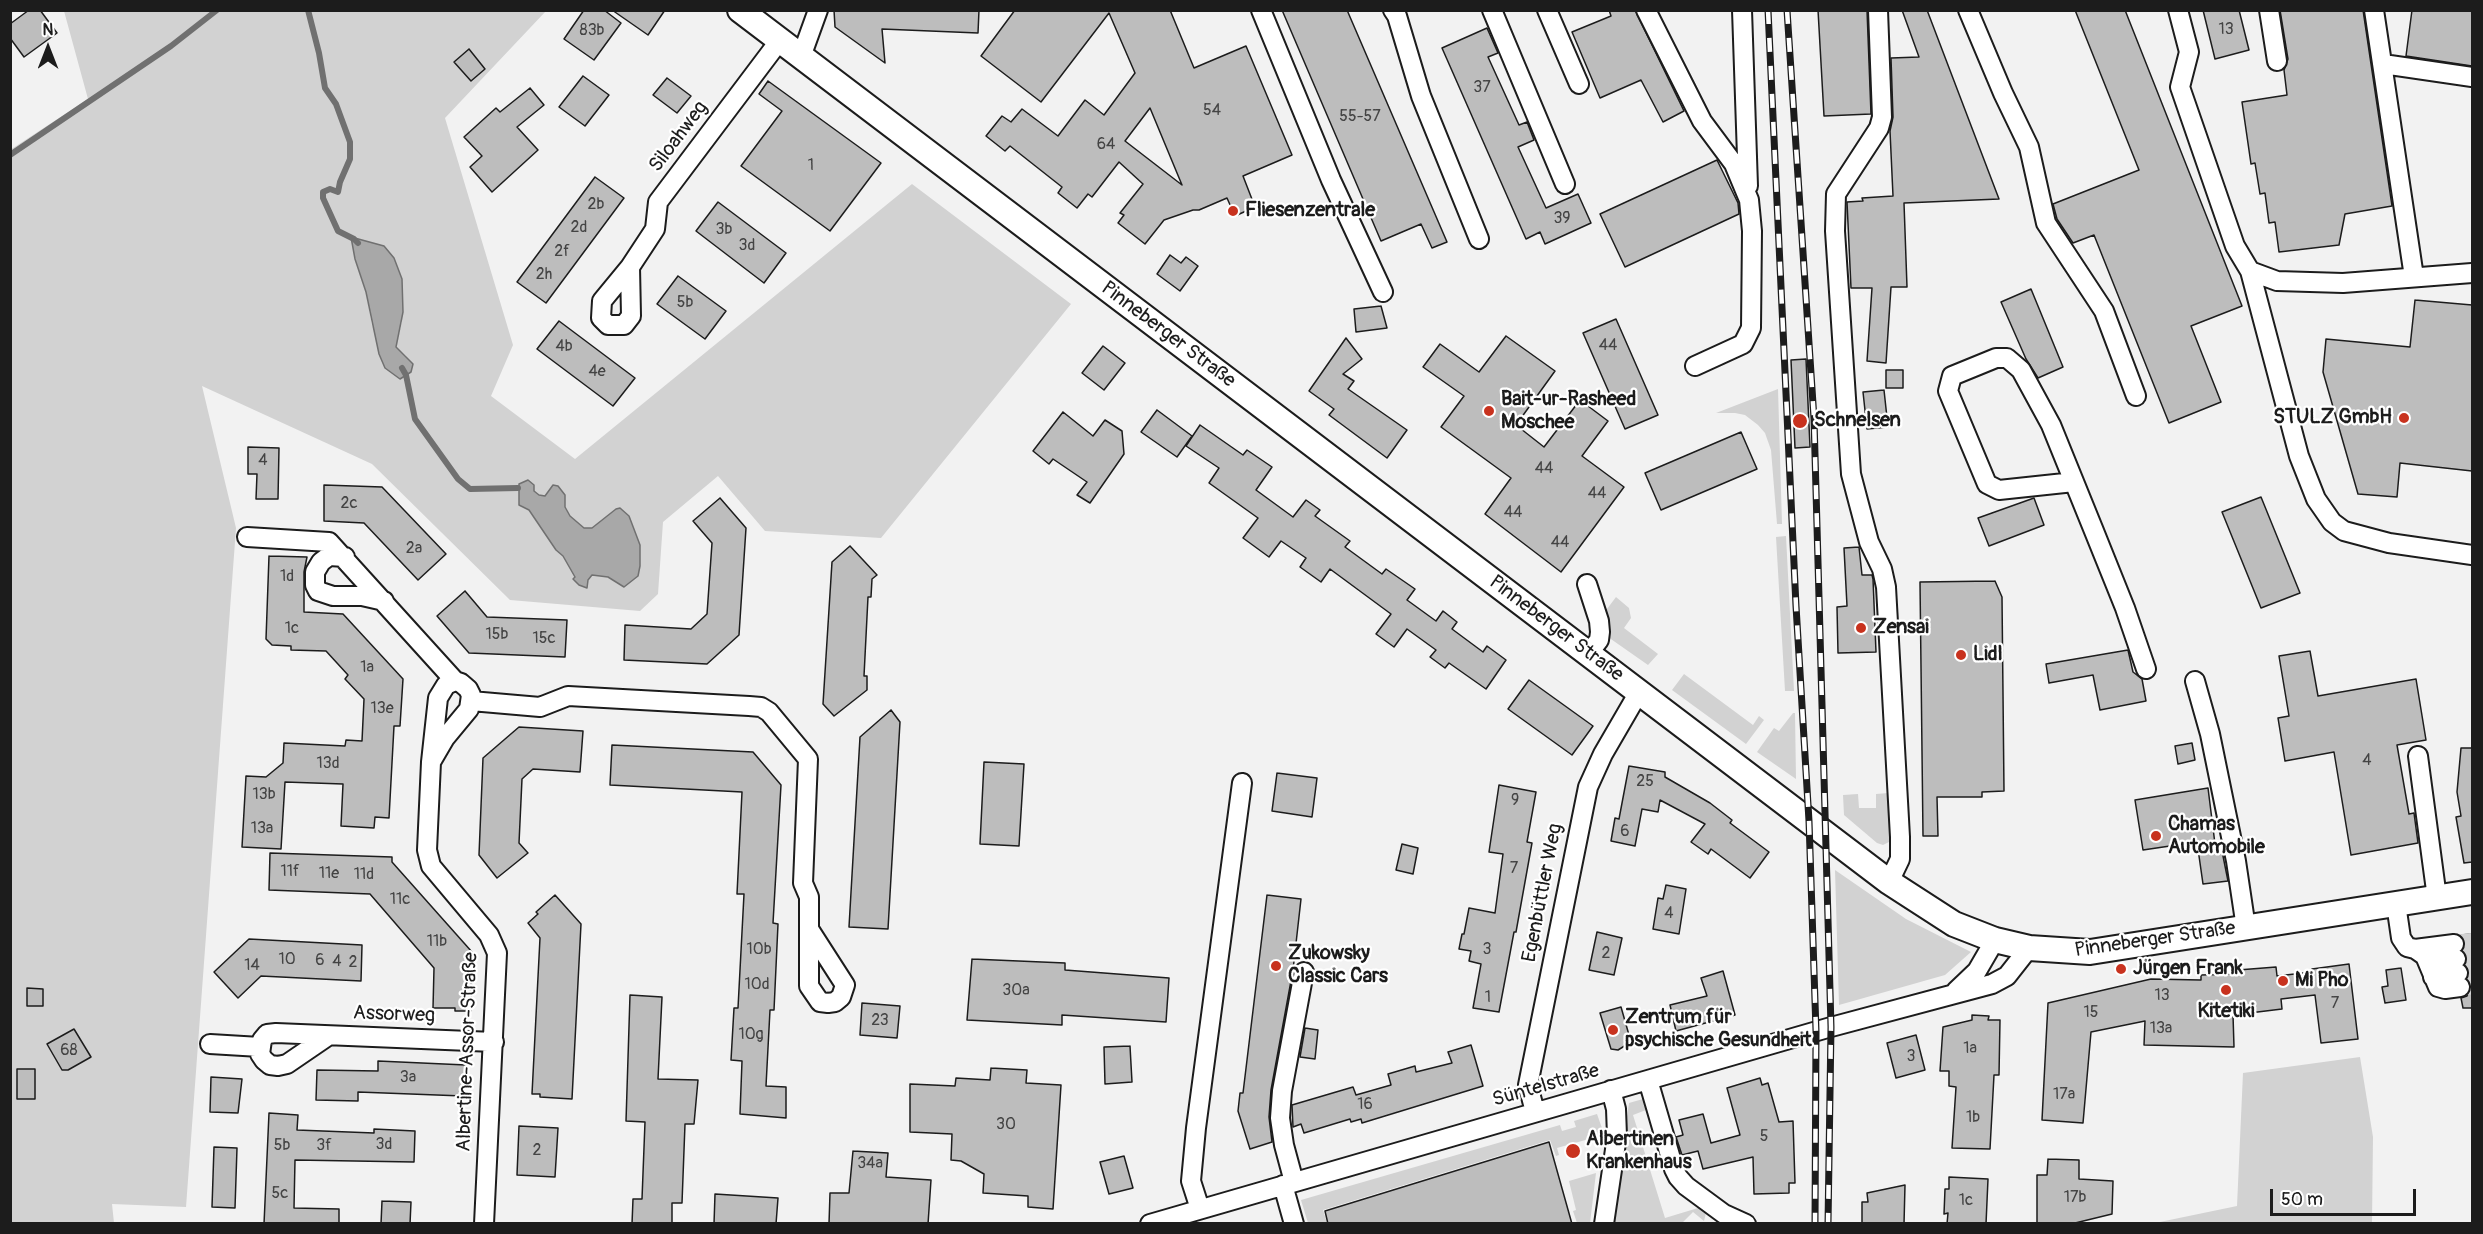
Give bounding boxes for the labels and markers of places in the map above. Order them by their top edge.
place label: Fliesenzentrale [1245,199,1375,223]
marker: Fliesenzentrale [1226,204,1240,218]
place label: Bait-ur-Rasheed Moschee [1501,388,1636,435]
marker: Bait-ur-Rasheed Moschee [1482,404,1496,418]
place label: STULZ GmbH [2273,406,2392,430]
place label: Schnelsen [1814,409,1901,433]
marker: STULZ GmbH [2397,411,2411,425]
marker: Schnelsen [1791,412,1809,430]
place label: Zensai [1873,616,1929,640]
marker: Zensai [1854,621,1868,635]
place label: Lidl [1973,643,2002,667]
marker: Lidl [1954,648,1968,662]
place label: Chamas Automobile [2168,813,2265,860]
marker: Chamas Automobile [2149,829,2163,843]
place label: Zukowsky Classic Cars [1288,942,1388,989]
place label: Jürgen Frank [2133,957,2243,981]
marker: Zukowsky Classic Cars [1269,959,1283,973]
marker: Jürgen Frank [2114,962,2128,976]
place label: Mi Pho [2295,969,2348,993]
marker: Mi Pho [2276,974,2290,988]
marker: Kitetiki [2219,983,2233,997]
place label: Kitetiki [2197,1000,2255,1024]
place label: Zentrum für psychische Gesundheit [1625,1006,1812,1053]
marker: Zentrum für psychische Gesundheit [1606,1023,1620,1037]
place label: Albertinen Krankenhaus [1586,1128,1692,1175]
marker: Albertinen Krankenhaus [1564,1142,1582,1160]

